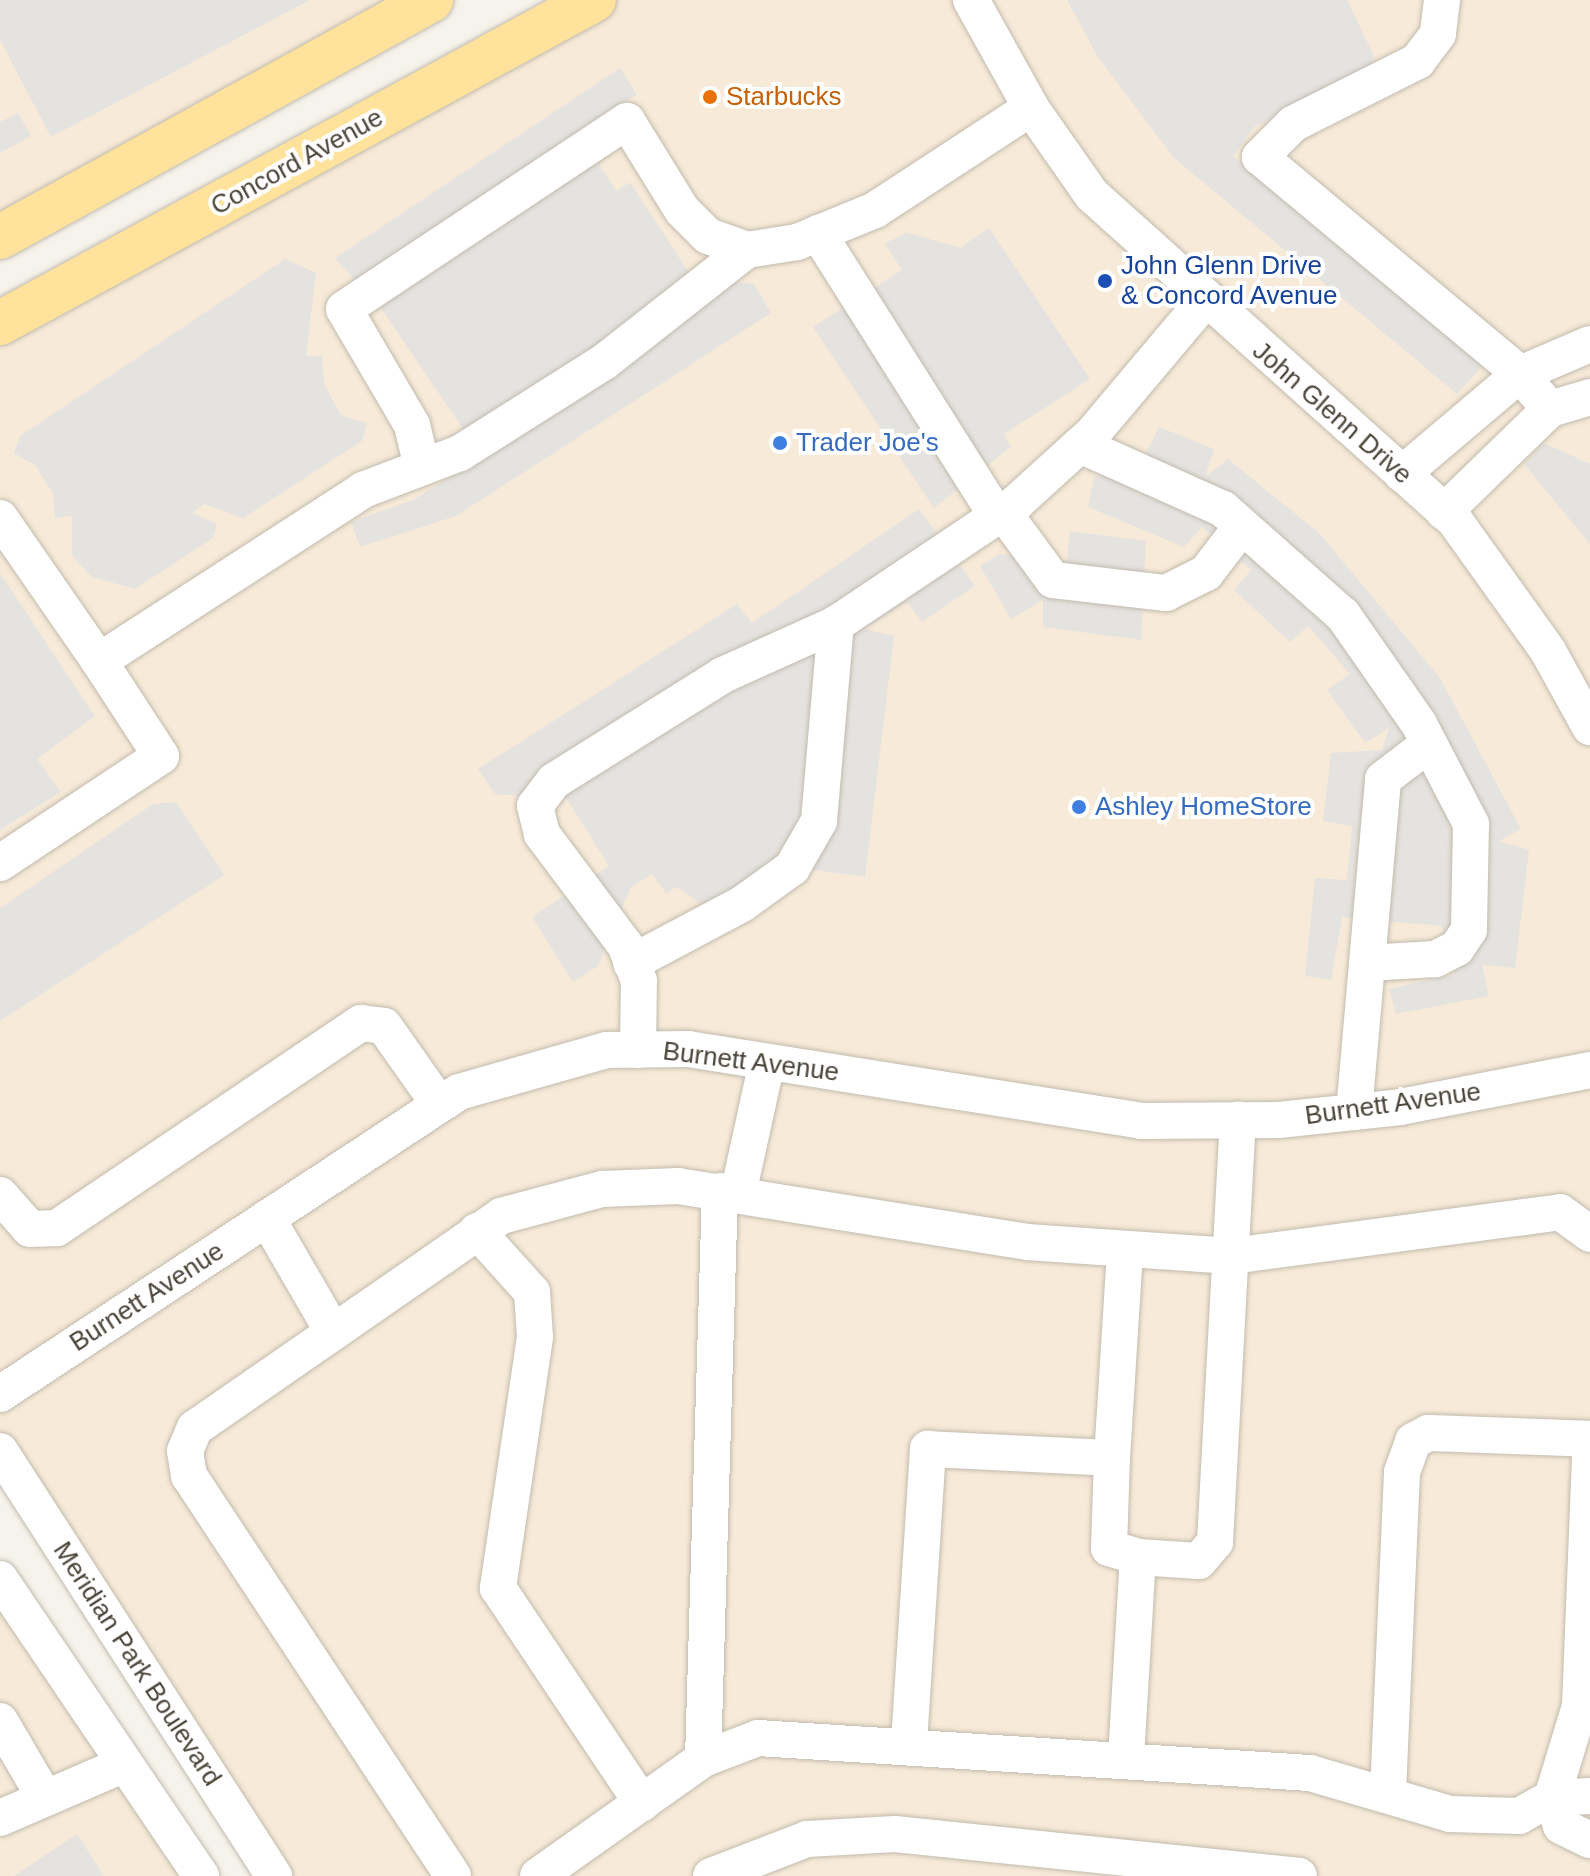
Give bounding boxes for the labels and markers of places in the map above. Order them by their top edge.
place label: Starbucks [726,81,842,113]
marker: Starbucks [701,88,719,106]
place label: John Glenn Drive & Concord Avenue [1121,250,1339,312]
marker: John Glenn Drive & Concord Avenue [1096,272,1114,290]
place label: Trader Joe's [796,427,939,459]
marker: Trader Joe's [771,434,789,452]
place label: Ashley HomeStore [1095,791,1312,823]
marker: Ashley HomeStore [1070,798,1088,816]

